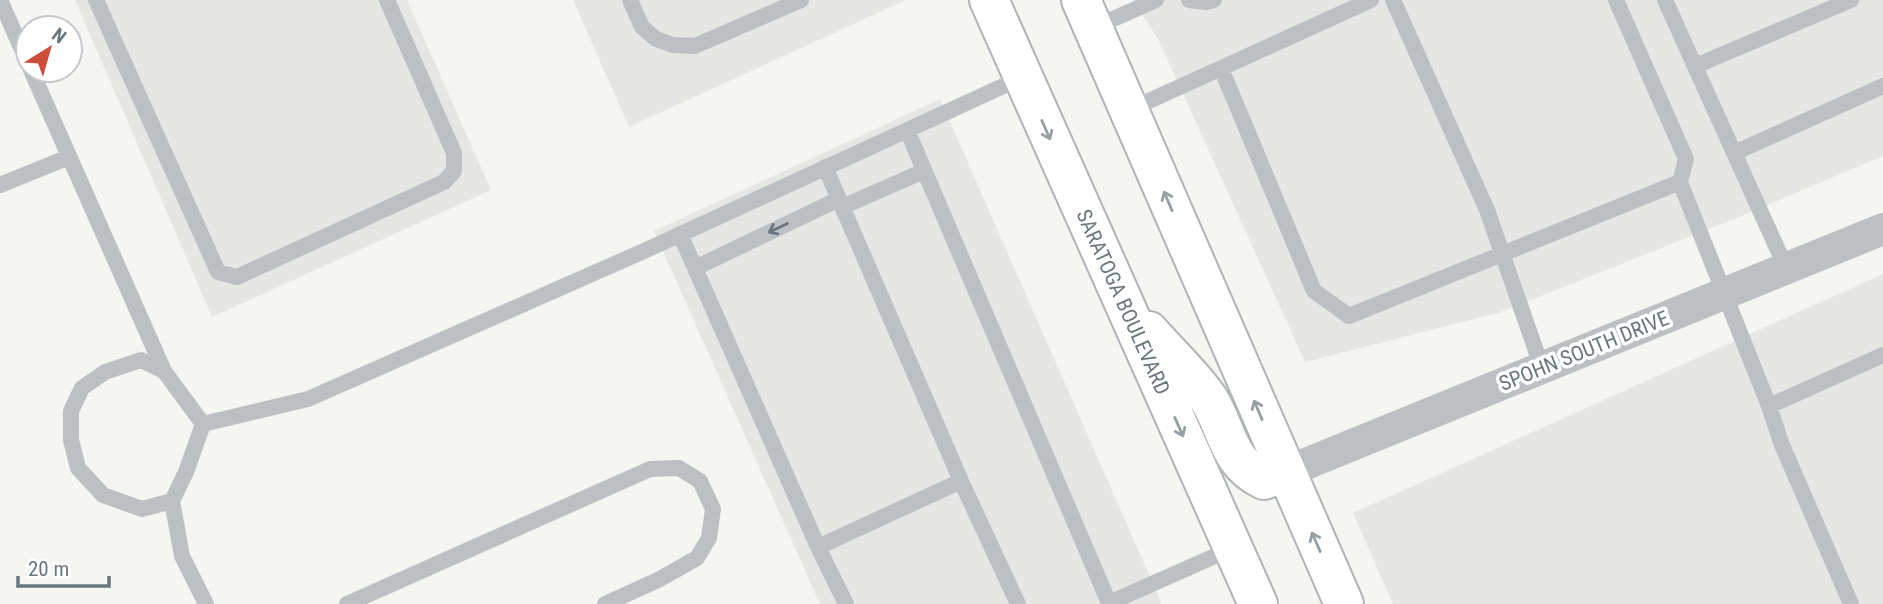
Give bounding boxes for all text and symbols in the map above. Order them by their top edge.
north arrow [14,14,84,84]
text: N [47,23,70,49]
one-way arrow [1040,118,1053,140]
one-way arrow [1161,191,1174,212]
street label: SARATOGA BOULEVARD [1071,206,1175,398]
one-way arrow [768,222,789,236]
street label: SPOHN SOUTH DRIVE [1496,306,1672,396]
one-way arrow [1251,399,1264,421]
one-way arrow [1173,416,1186,437]
one-way arrow [1309,531,1322,553]
scale bar [18,544,108,588]
text: 20 m [28,557,69,581]

